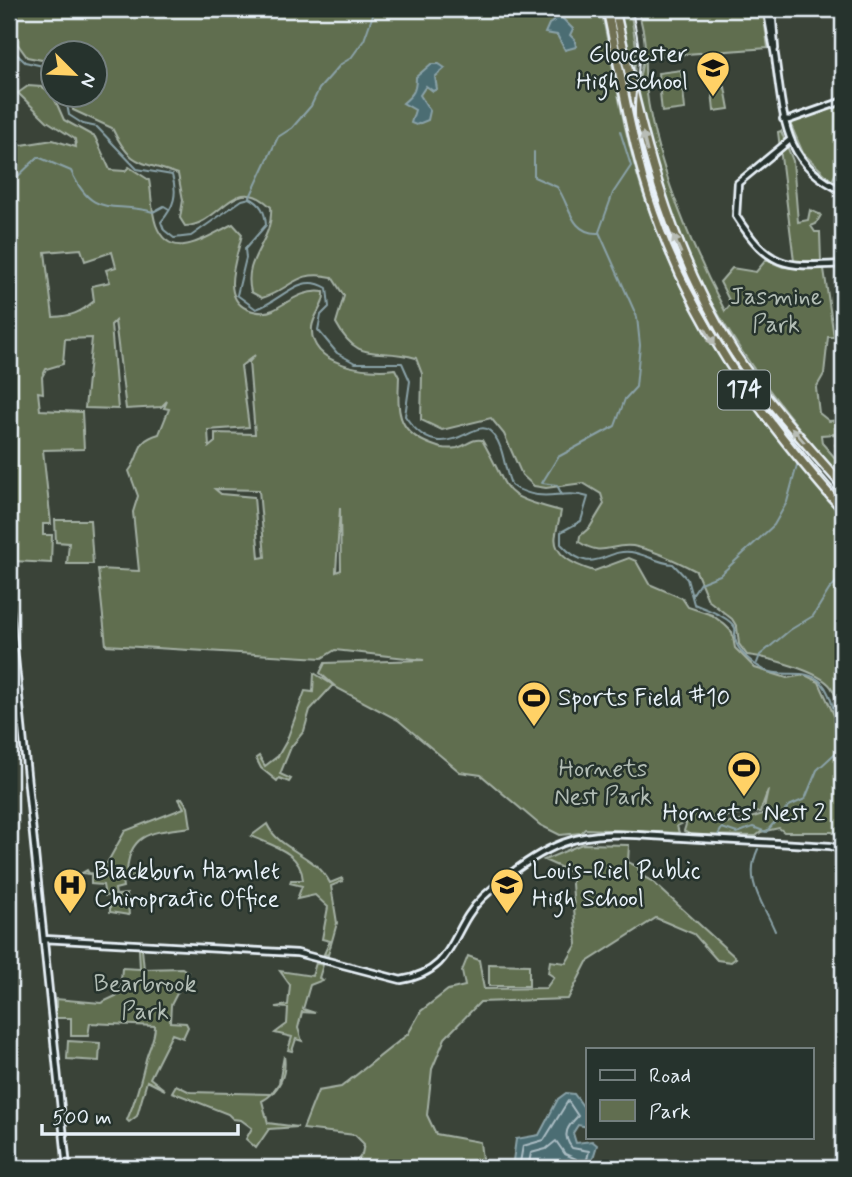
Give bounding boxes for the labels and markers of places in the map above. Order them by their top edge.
place label: Gloucester High School [576,39,688,101]
school or university icon: Gloucester High School [694,49,732,98]
sports icon: Sports Field #10 [515,679,553,728]
place label: Sports Field #10 [558,683,730,714]
sports icon: Hornets' Nest 2 [725,749,763,798]
place label: Hornets' Nest 2 [663,798,826,829]
place label: Blackburn Hamlet Chiropractic Office [94,856,280,915]
place label: Louis-Riel Public High School [532,856,701,918]
hospital icon: Blackburn Hamlet Chiropractic Office [51,866,89,915]
school or university icon: Louis-Riel Public High School [488,866,526,915]

